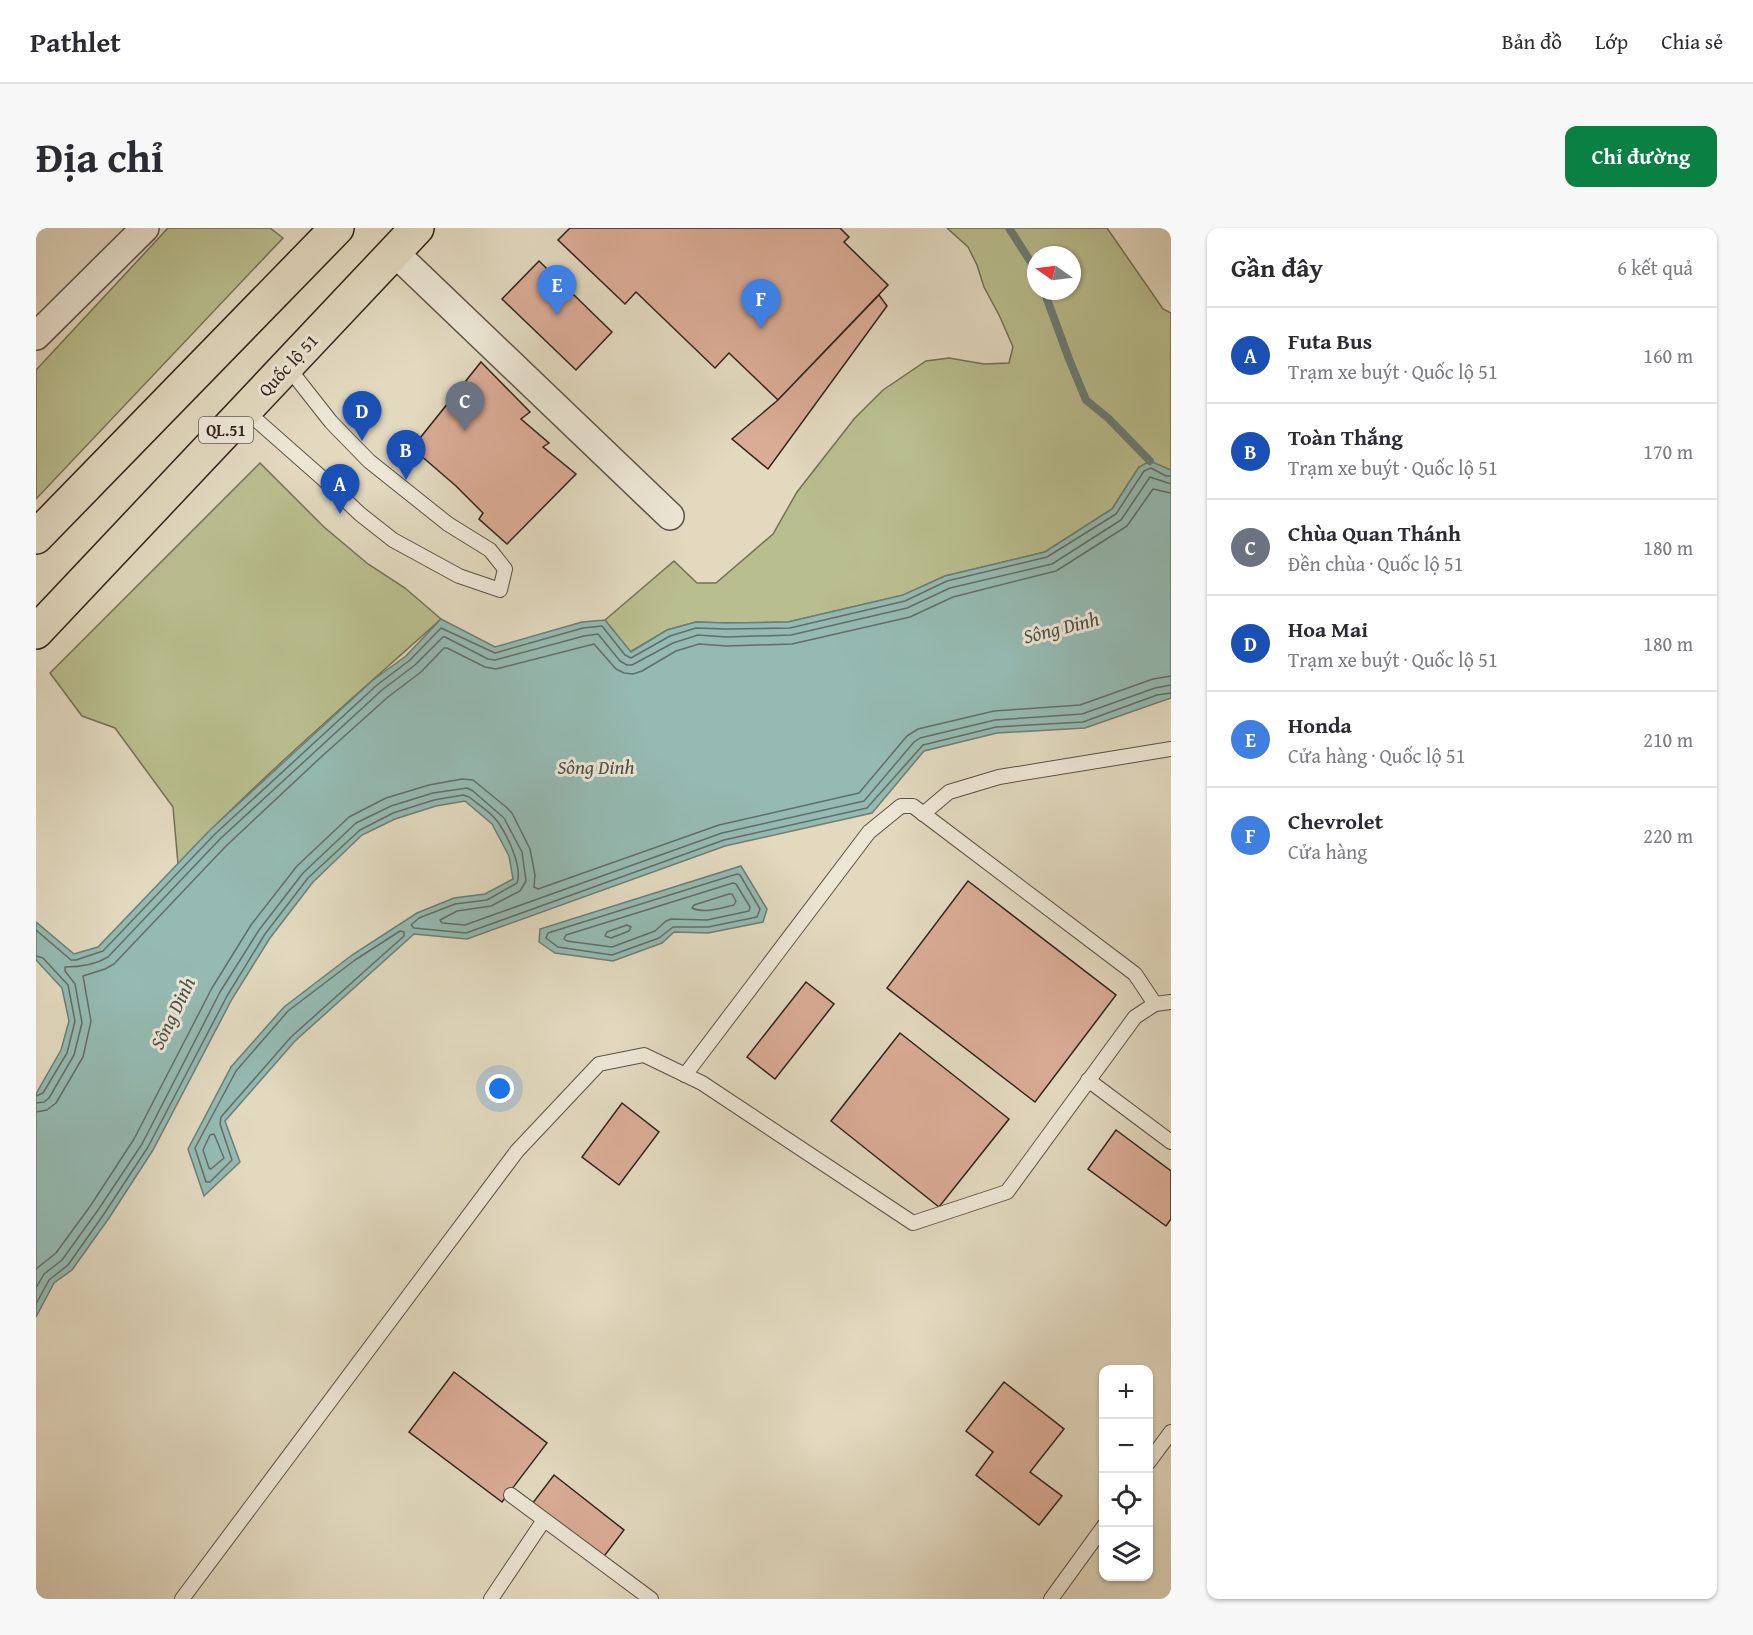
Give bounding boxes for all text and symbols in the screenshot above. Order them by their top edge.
text: Pathlet [30,21,121,62]
text: Bản đồ [1502,26,1562,57]
text: Lớp [1595,26,1628,57]
text: Chia sẻ [1661,26,1723,57]
text: Địa chỉ [36,126,164,187]
button: Chỉ đường [1565,126,1717,187]
north arrow [1027,246,1081,300]
text: Gần đây [1231,248,1323,287]
text: 6 kết quả [1617,253,1693,282]
pin: E [538,266,576,315]
pin: F [742,279,780,329]
text: Futa Bus [1288,325,1372,357]
street label: Quốc lộ 51 [252,328,324,402]
text: A [1244,341,1257,370]
text: 160 m [1643,341,1693,370]
text: Trạm xe buýt · Quốc lộ 51 [1288,357,1498,386]
pin: C [446,382,484,431]
pin: D [342,392,382,441]
road number: QL.51 [199,417,253,443]
text: Toàn Thắng [1288,421,1403,453]
pin: B [386,430,425,480]
text: B [1244,437,1257,466]
text: 170 m [1643,437,1693,466]
text: Trạm xe buýt · Quốc lộ 51 [1288,453,1498,482]
pin: A [320,464,360,514]
text: Chùa Quan Thánh [1288,517,1461,549]
text: C [1245,533,1256,562]
text: 180 m [1643,533,1693,562]
text: Đền chùa · Quốc lộ 51 [1288,549,1463,578]
water label: Sông Dinh [1020,604,1102,650]
text: Hoa Mai [1288,613,1368,645]
text: D [1244,629,1257,658]
text: 180 m [1643,629,1693,658]
text: Trạm xe buýt · Quốc lộ 51 [1288,645,1498,674]
text: Honda [1288,709,1352,741]
text: E [1245,725,1256,754]
text: 210 m [1643,725,1693,754]
text: Cửa hàng · Quốc lộ 51 [1288,741,1465,770]
water label: Sông Dinh [557,752,635,781]
text: Chevrolet [1288,805,1383,837]
text: F [1245,821,1256,850]
text: 220 m [1643,821,1693,850]
text: Cửa hàng [1288,837,1367,866]
water label: Sông Dinh [142,972,202,1054]
your location [485,1074,514,1103]
map controls [1099,1365,1153,1581]
button: + [1099,1365,1153,1419]
button: − [1099,1419,1153,1473]
button: locate [1099,1473,1153,1527]
button: layers [1099,1527,1153,1581]

